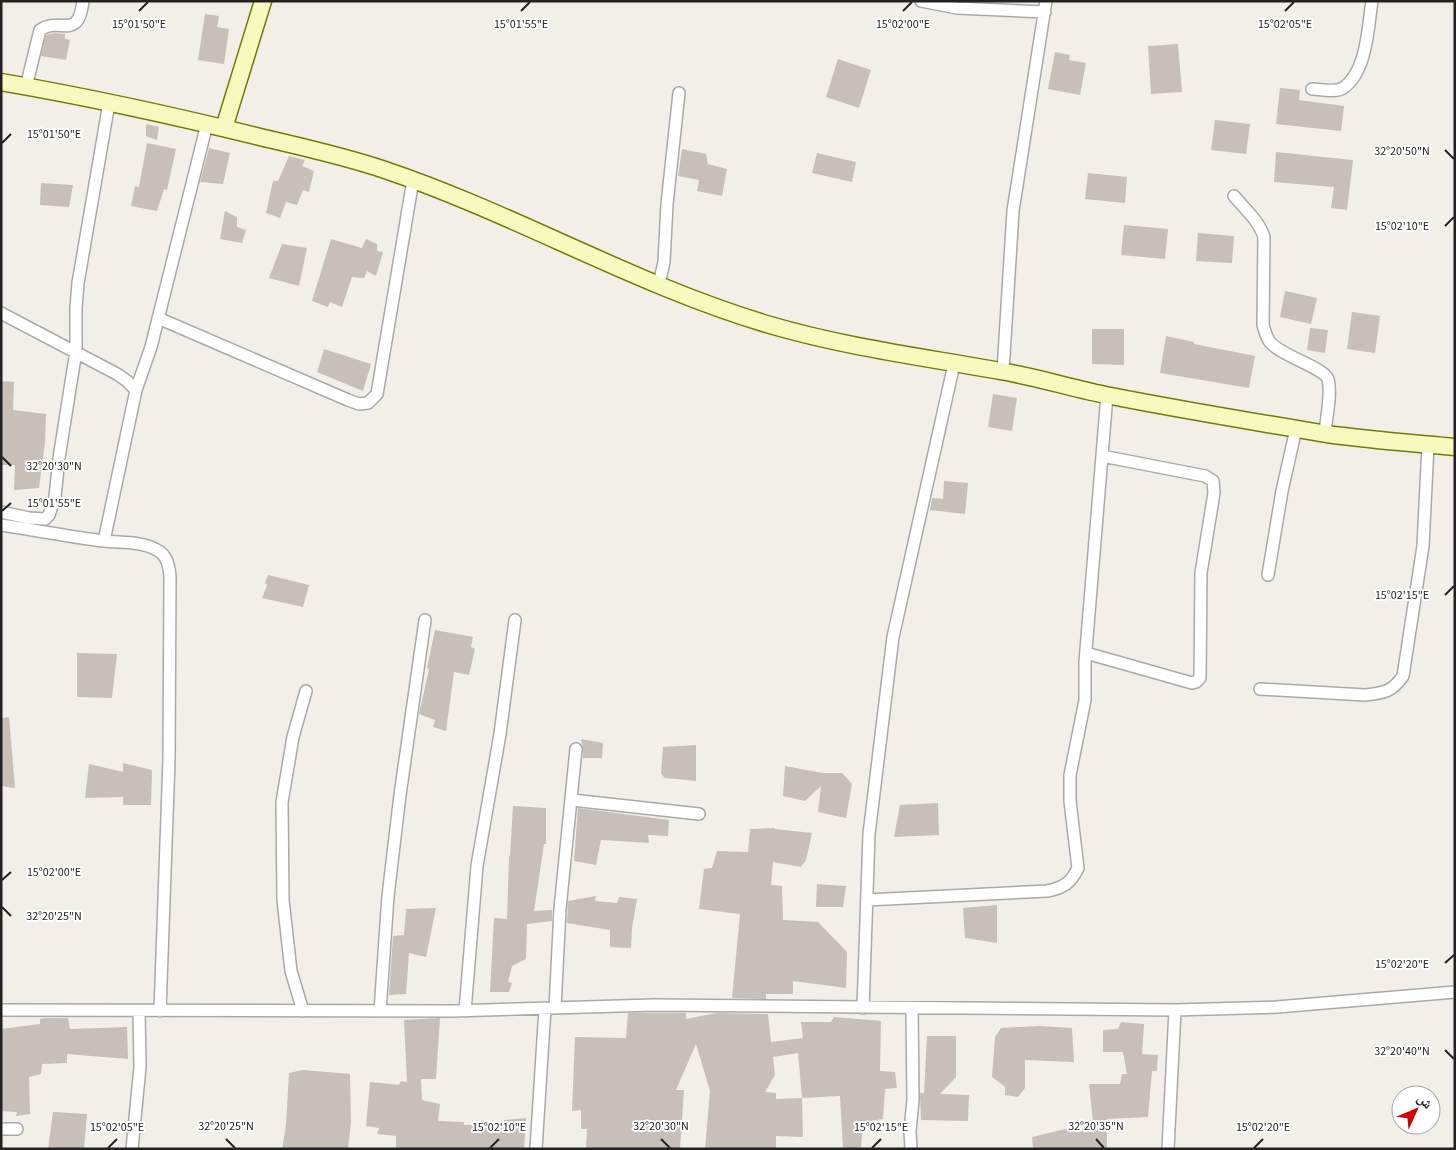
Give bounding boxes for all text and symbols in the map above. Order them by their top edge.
text: 15°01'50"E [112,16,166,33]
text: 15°01'55"E [494,16,548,33]
text: 15°02'00"E [876,16,930,33]
text: 15°02'05"E [1258,16,1312,33]
text: 15°01'50"E [27,126,81,143]
text: 32°20'50"N [1374,143,1430,160]
text: 15°02'10"E [1375,218,1429,235]
text: 32°20'30"N [26,458,82,475]
text: 15°01'55"E [27,495,81,512]
text: 15°02'15"E [1375,587,1429,604]
text: 15°02'00"E [27,864,81,881]
text: 32°20'25"N [26,908,82,925]
text: 15°02'20"E [1375,956,1429,973]
text: 32°20'40"N [1374,1043,1430,1060]
north arrow [1391,1085,1441,1135]
text: ش [1412,1089,1437,1114]
text: 32°20'25"N [198,1118,254,1135]
text: 32°20'30"N [633,1118,689,1135]
text: 32°20'35"N [1068,1118,1124,1135]
text: 15°02'05"E [90,1119,144,1136]
text: 15°02'10"E [472,1119,526,1136]
text: 15°02'15"E [854,1119,908,1136]
text: 15°02'20"E [1236,1119,1290,1136]

